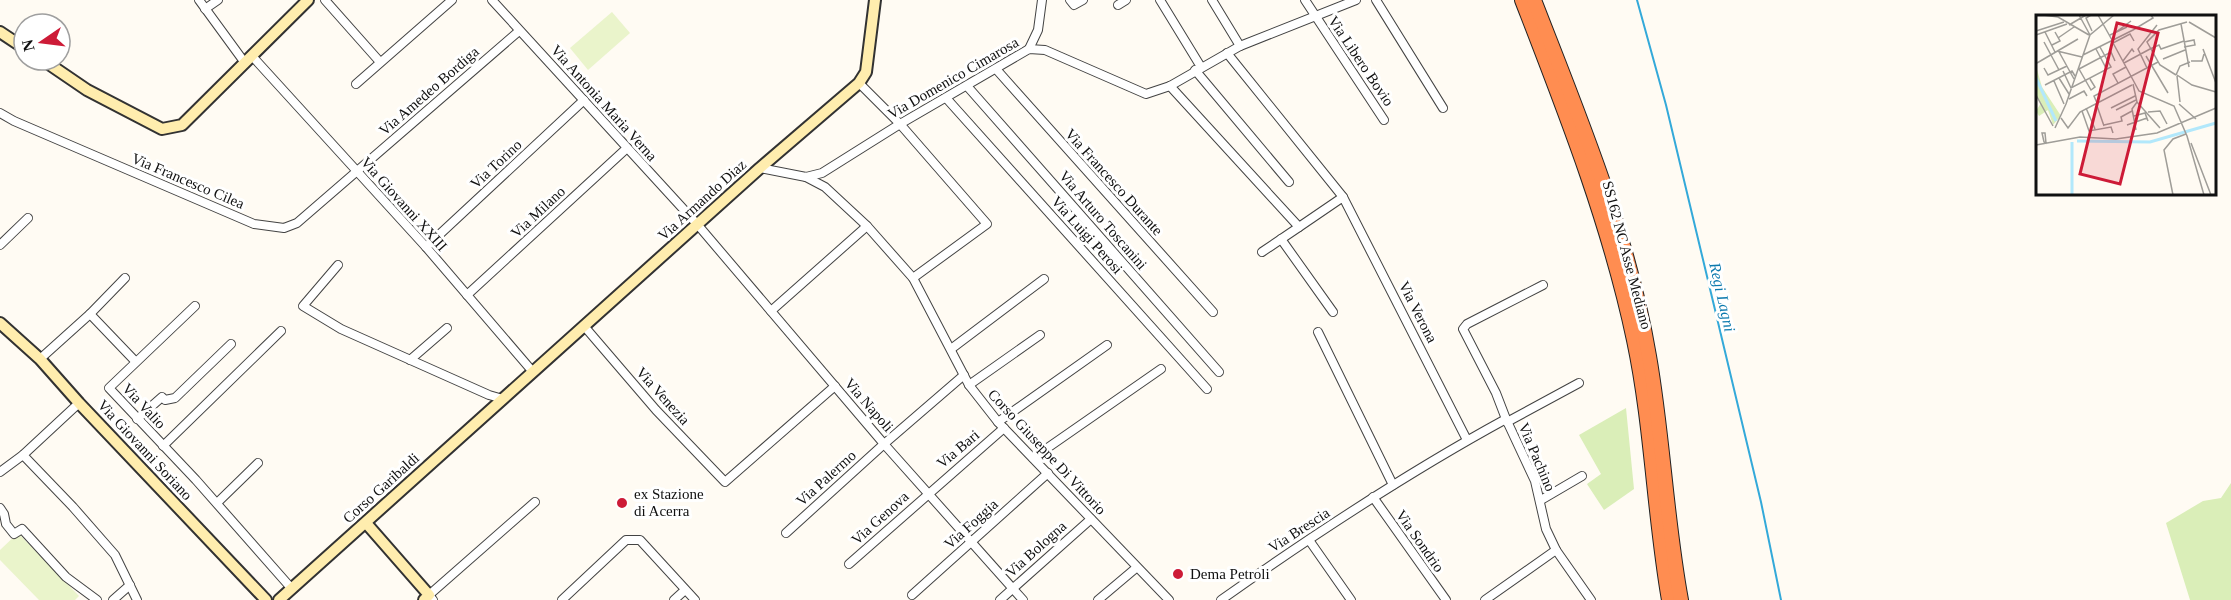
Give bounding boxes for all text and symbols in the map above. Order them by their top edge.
north arrow [12,12,72,72]
street label: Via Libero Bovio [1325,13,1397,109]
inset map [2036,15,2216,195]
street label: Via Domenico Cimarosa [885,34,1021,122]
text: N [18,37,38,53]
street label: Via Antonia Maria Verna [548,42,660,164]
street label: Via Amedeo Bordiga [376,43,482,139]
street label: Via Francesco Durante [1062,126,1166,239]
street label: Via Torino [467,136,525,192]
street label: Via Francesco Cilea [129,150,247,212]
street label: Via Giovanni XXIII [358,154,450,254]
street label: Via Armando Diaz [655,156,749,244]
street label: Via Arturo Toscanini [1056,167,1150,273]
street label: SS162 NC Asse Mediano [1599,179,1655,331]
street label: Via Milano [508,183,568,241]
street label: Via Luigi Perosi [1048,193,1126,277]
water label: Regi Lagni [1705,260,1739,334]
street label: Via Verona [1396,279,1440,346]
street label: Via Venezia [633,364,693,428]
street label: Via Napoli [842,375,896,435]
street label: Via Valio [119,380,169,432]
street label: Corso Giuseppe Di Vittorio [985,386,1109,518]
street label: Via Giovanni Soriano [95,397,195,503]
street label: Via Pachino [1515,420,1559,494]
street label: Via Bari [934,427,982,471]
street label: Via Palermo [793,447,859,509]
street label: Corso Garibaldi [340,450,422,526]
place label: ex Stazione di Acerra [634,486,704,519]
street label: Via Genova [848,488,912,548]
marker: ex Stazione di Acerra [615,496,629,510]
street label: Via Foggia [941,496,1001,552]
street label: Via Brescia [1265,504,1333,556]
street label: Via Sondrio [1393,507,1447,575]
street label: Via Bologna [1003,518,1070,580]
place label: Dema Petroli [1190,566,1270,582]
marker: Dema Petroli [1171,567,1185,581]

